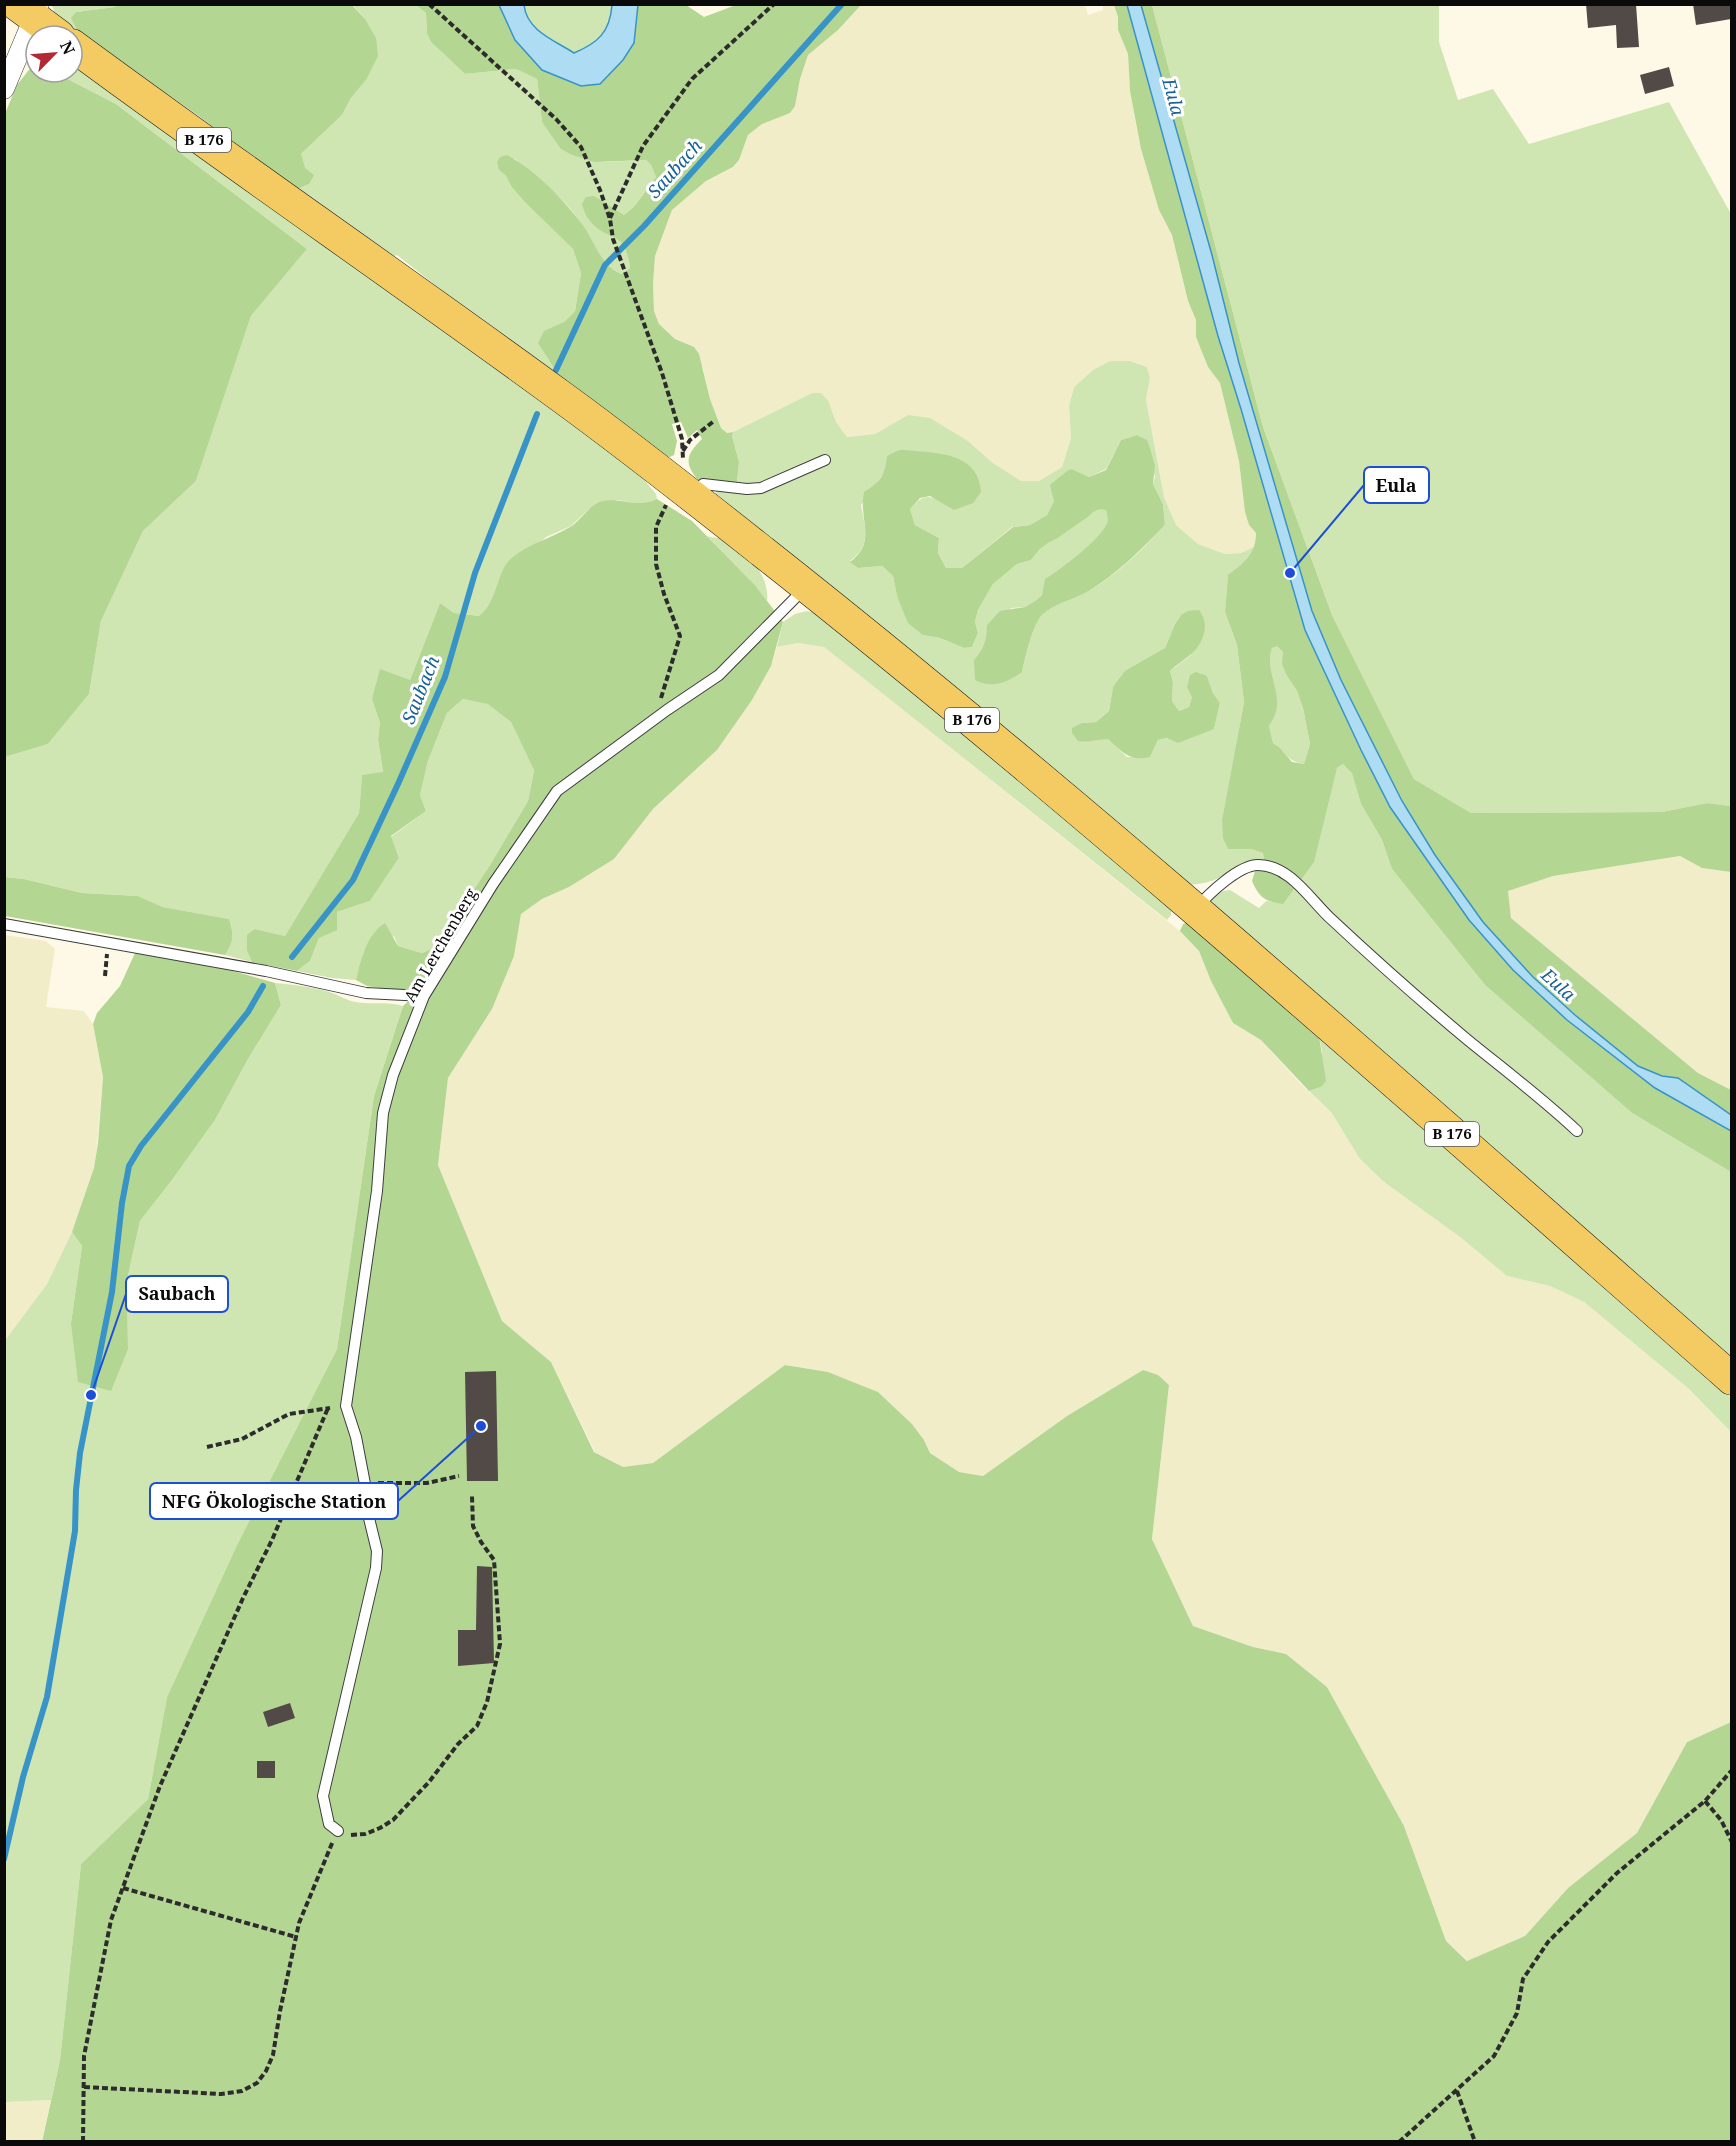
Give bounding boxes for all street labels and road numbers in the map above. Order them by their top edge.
road number: B 176 [177,128,231,152]
road number: B 176 [945,708,999,732]
street label: Am Lerchenberg [398,884,482,1006]
road number: B 176 [1425,1122,1479,1146]

